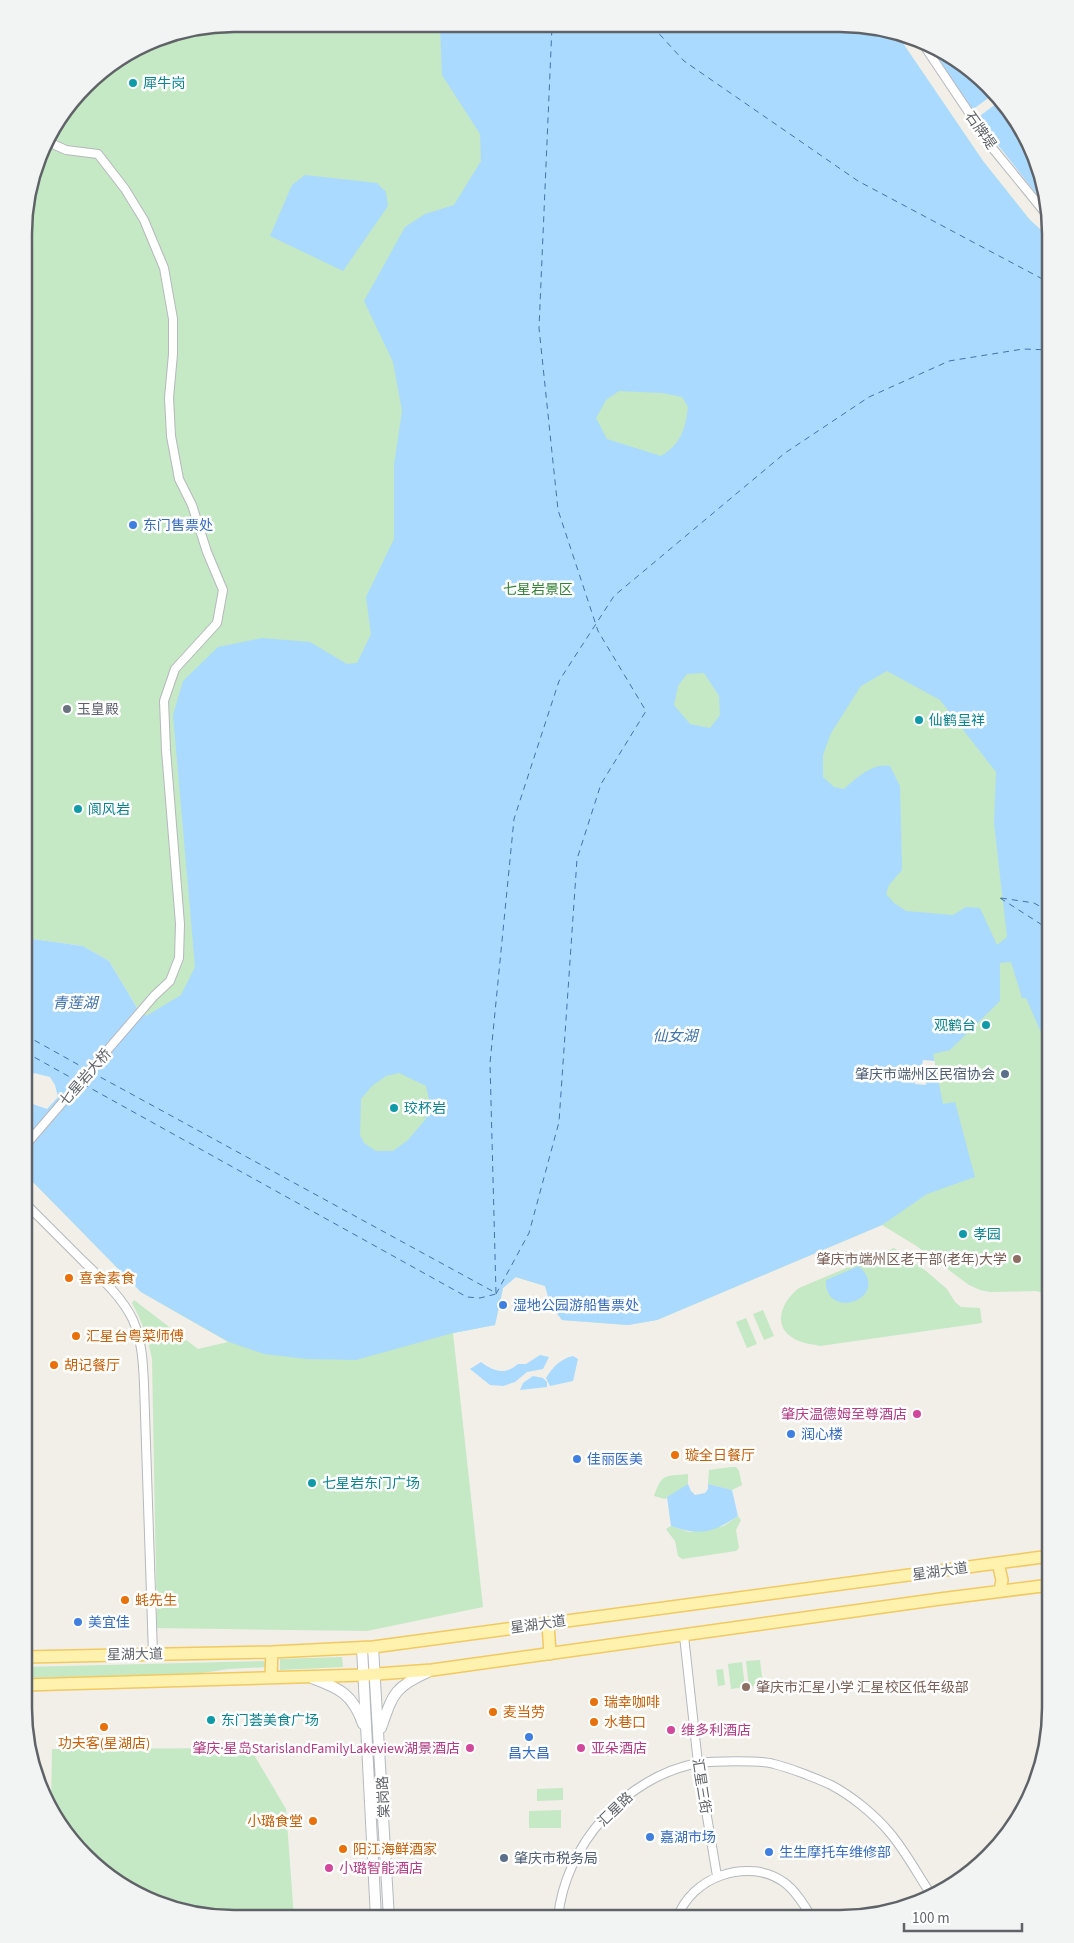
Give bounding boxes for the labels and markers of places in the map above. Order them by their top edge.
place label: 犀牛岗 [143,74,185,94]
marker: 犀牛岗 [127,77,139,89]
place label: 东门售票处 [143,516,213,536]
marker: 东门售票处 [127,519,139,531]
place label: 玉皇殿 [77,700,119,720]
marker: 玉皇殿 [61,703,73,715]
place label: 仙鹤呈祥 [929,711,985,731]
marker: 仙鹤呈祥 [913,714,925,726]
place label: 阆风岩 [88,800,130,820]
marker: 阆风岩 [72,803,84,815]
place label: 观鹤台 [934,1016,976,1036]
marker: 观鹤台 [980,1019,992,1031]
place label: 肇庆市端州区民宿协会 [855,1065,995,1085]
marker: 肇庆市端州区民宿协会 [999,1068,1011,1080]
place label: 珓杯岩 [404,1099,446,1119]
marker: 珓杯岩 [388,1102,400,1114]
place label: 孝园 [973,1225,1001,1245]
marker: 孝园 [957,1228,969,1240]
place label: 肇庆市端州区老干部(老年)大学 [817,1250,1007,1270]
marker: 肇庆市端州区老干部(老年)大学 [1011,1253,1023,1265]
place label: 喜舍素食 [79,1269,135,1289]
marker: 喜舍素食 [63,1272,75,1284]
place label: 湿地公园游船售票处 [513,1296,639,1316]
marker: 湿地公园游船售票处 [497,1299,509,1311]
place label: 汇星台粤菜师傅 [86,1327,184,1347]
marker: 汇星台粤菜师傅 [70,1330,82,1342]
place label: 胡记餐厅 [64,1356,120,1376]
marker: 胡记餐厅 [48,1359,60,1371]
place label: 肇庆温德姆至尊酒店 [781,1405,907,1425]
marker: 肇庆温德姆至尊酒店 [911,1408,923,1420]
place label: 润心楼 [801,1425,843,1445]
marker: 润心楼 [785,1428,797,1440]
place label: 璇全日餐厅 [685,1446,755,1466]
marker: 璇全日餐厅 [669,1449,681,1461]
place label: 佳丽医美 [587,1450,643,1470]
marker: 佳丽医美 [571,1453,583,1465]
place label: 七星岩东门广场 [322,1474,420,1494]
marker: 七星岩东门广场 [306,1477,318,1489]
place label: 蚝先生 [135,1591,177,1611]
marker: 蚝先生 [119,1594,131,1606]
place label: 美宜佳 [88,1613,130,1633]
marker: 美宜佳 [72,1616,84,1628]
place label: 肇庆市汇星小学 汇星校区低年级部 [756,1678,969,1698]
marker: 肇庆市汇星小学 汇星校区低年级部 [740,1681,752,1693]
place label: 瑞幸咖啡 [604,1693,660,1713]
marker: 瑞幸咖啡 [588,1696,600,1708]
place label: 麦当劳 [503,1703,545,1723]
marker: 麦当劳 [487,1706,499,1718]
place label: 东门荟美食广场 [221,1711,319,1731]
place label: 水巷口 [604,1713,646,1733]
marker: 东门荟美食广场 [205,1714,217,1726]
marker: 水巷口 [588,1716,600,1728]
marker: 功夫客(星湖店) [98,1721,110,1733]
place label: 维多利酒店 [681,1721,751,1741]
marker: 维多利酒店 [665,1724,677,1736]
marker: 昌大昌 [523,1731,535,1743]
place label: 功夫客(星湖店) [58,1734,150,1754]
place label: 肇庆·星岛StarislandFamilyLakeview湖景酒店 [192,1739,460,1759]
place label: 亚朵酒店 [591,1739,647,1759]
marker: 肇庆·星岛StarislandFamilyLakeview湖景酒店 [464,1742,476,1754]
marker: 亚朵酒店 [575,1742,587,1754]
place label: 昌大昌 [508,1744,550,1764]
place label: 小璐食堂 [247,1812,303,1832]
marker: 小璐食堂 [307,1815,319,1827]
place label: 嘉湖市场 [660,1828,716,1848]
marker: 嘉湖市场 [644,1831,656,1843]
place label: 阳江海鲜酒家 [353,1840,437,1860]
marker: 阳江海鲜酒家 [337,1843,349,1855]
place label: 生生摩托车维修部 [779,1843,891,1863]
marker: 生生摩托车维修部 [763,1846,775,1858]
place label: 肇庆市税务局 [514,1849,598,1869]
marker: 肇庆市税务局 [498,1852,510,1864]
place label: 小璐智能酒店 [339,1859,423,1879]
marker: 小璐智能酒店 [323,1862,335,1874]

